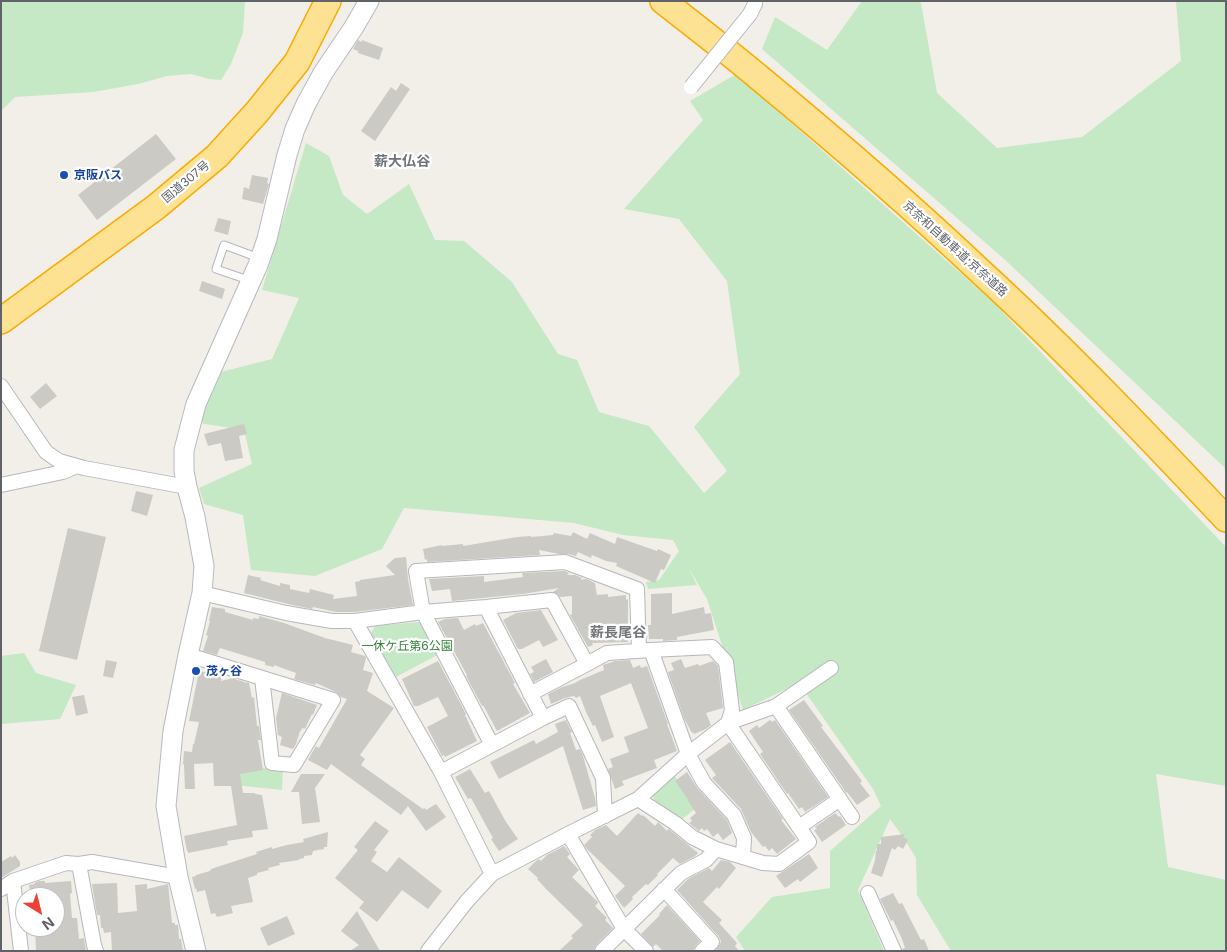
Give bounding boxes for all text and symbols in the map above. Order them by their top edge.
district label: 薪大仏谷 [374,154,430,170]
street label: 国道307号 [159,158,213,206]
place label: 京阪バス [74,168,122,182]
marker: 京阪バス [58,169,70,181]
street label: 京奈和自動車道;京奈道路 [900,198,1010,300]
district label: 薪長尾谷 [590,625,646,641]
park label: 一休ケ丘第6公園 [361,639,453,653]
place label: 茂ヶ谷 [206,664,242,678]
marker: 茂ヶ谷 [190,665,202,677]
north arrow [15,887,65,937]
text: N [39,914,58,934]

